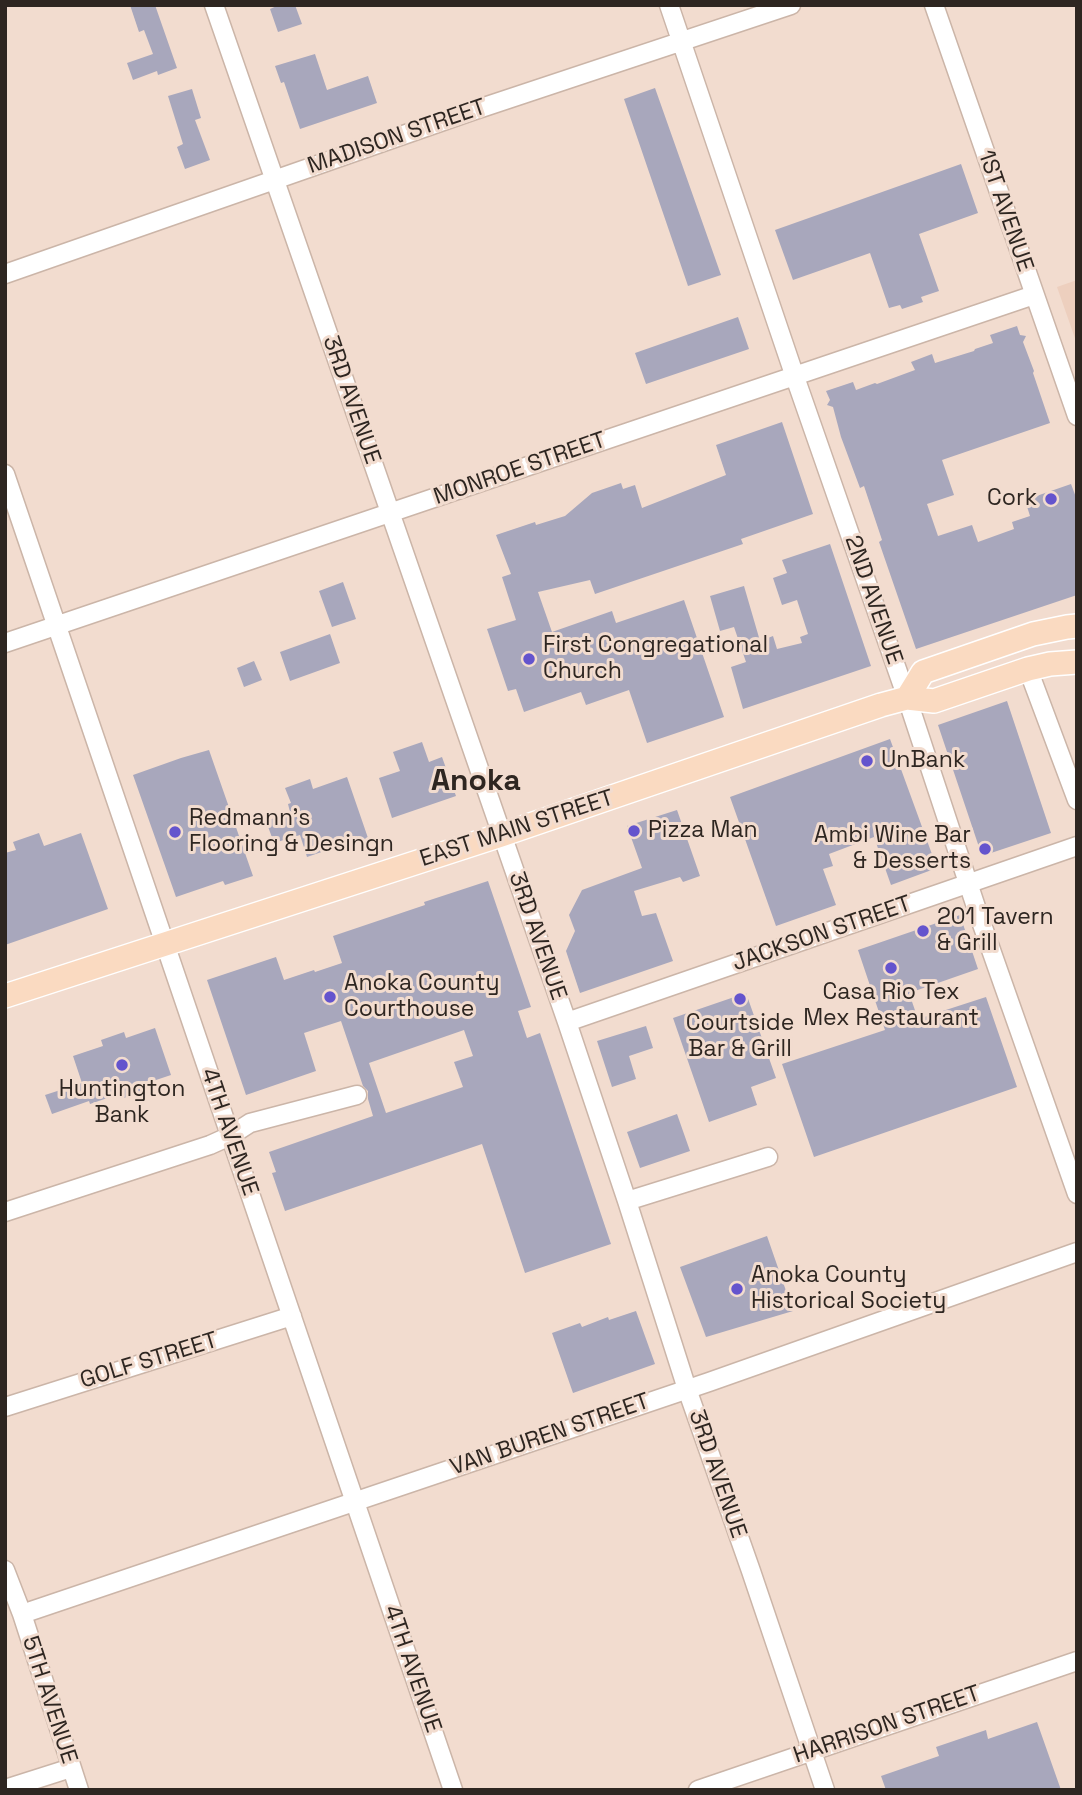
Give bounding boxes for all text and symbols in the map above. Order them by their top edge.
street label: MADISON STREET [304,94,490,180]
street label: 1ST AVENUE [971,147,1039,275]
street label: 3RD AVENUE [316,332,386,468]
street label: MONROE STREET [430,427,610,511]
place label: Cork [987,485,1037,513]
marker: Cork [1043,491,1059,507]
street label: 2ND AVENUE [838,532,908,668]
place label: First Congregational Church [543,632,768,686]
marker: First Congregational Church [521,651,537,667]
place label: UnBank [881,747,965,775]
marker: UnBank [859,753,875,769]
district label: Anoka [431,764,521,800]
street label: EAST MAIN STREET [417,785,617,873]
place label: Redmann's Flooring & Desingn [189,805,394,859]
place label: Pizza Man [648,817,758,845]
place label: Ambi Wine Bar & Desserts [814,822,971,876]
marker: Pizza Man [626,823,642,839]
marker: Redmann's Flooring & Desingn [167,824,183,840]
marker: Ambi Wine Bar & Desserts [977,841,993,857]
street label: 3RD AVENUE [502,868,572,1004]
street label: JACKSON STREET [729,890,915,978]
place label: 201 Tavern & Grill [937,904,1054,958]
marker: 201 Tavern & Grill [915,923,931,939]
marker: Casa Rio Tex Mex Restaurant [883,960,899,976]
place label: Anoka County Courthouse [344,970,500,1024]
place label: Casa Rio Tex Mex Restaurant [803,979,979,1033]
marker: Anoka County Courthouse [322,989,338,1005]
marker: Courtside Bar & Grill [732,991,748,1007]
place label: Courtside Bar & Grill [686,1010,794,1064]
marker: Huntington Bank [114,1057,130,1073]
street label: 4TH AVENUE [194,1065,264,1199]
place label: Huntington Bank [59,1076,185,1130]
place label: Anoka County Historical Society [751,1262,946,1316]
marker: Anoka County Historical Society [729,1281,745,1297]
street label: GOLF STREET [77,1327,221,1395]
street label: VAN BUREN STREET [447,1388,653,1482]
street label: 3RD AVENUE [682,1406,752,1542]
street label: 4TH AVENUE [377,1602,447,1736]
street label: 5TH AVENUE [15,1633,83,1767]
street label: HARRISON STREET [790,1680,984,1770]

